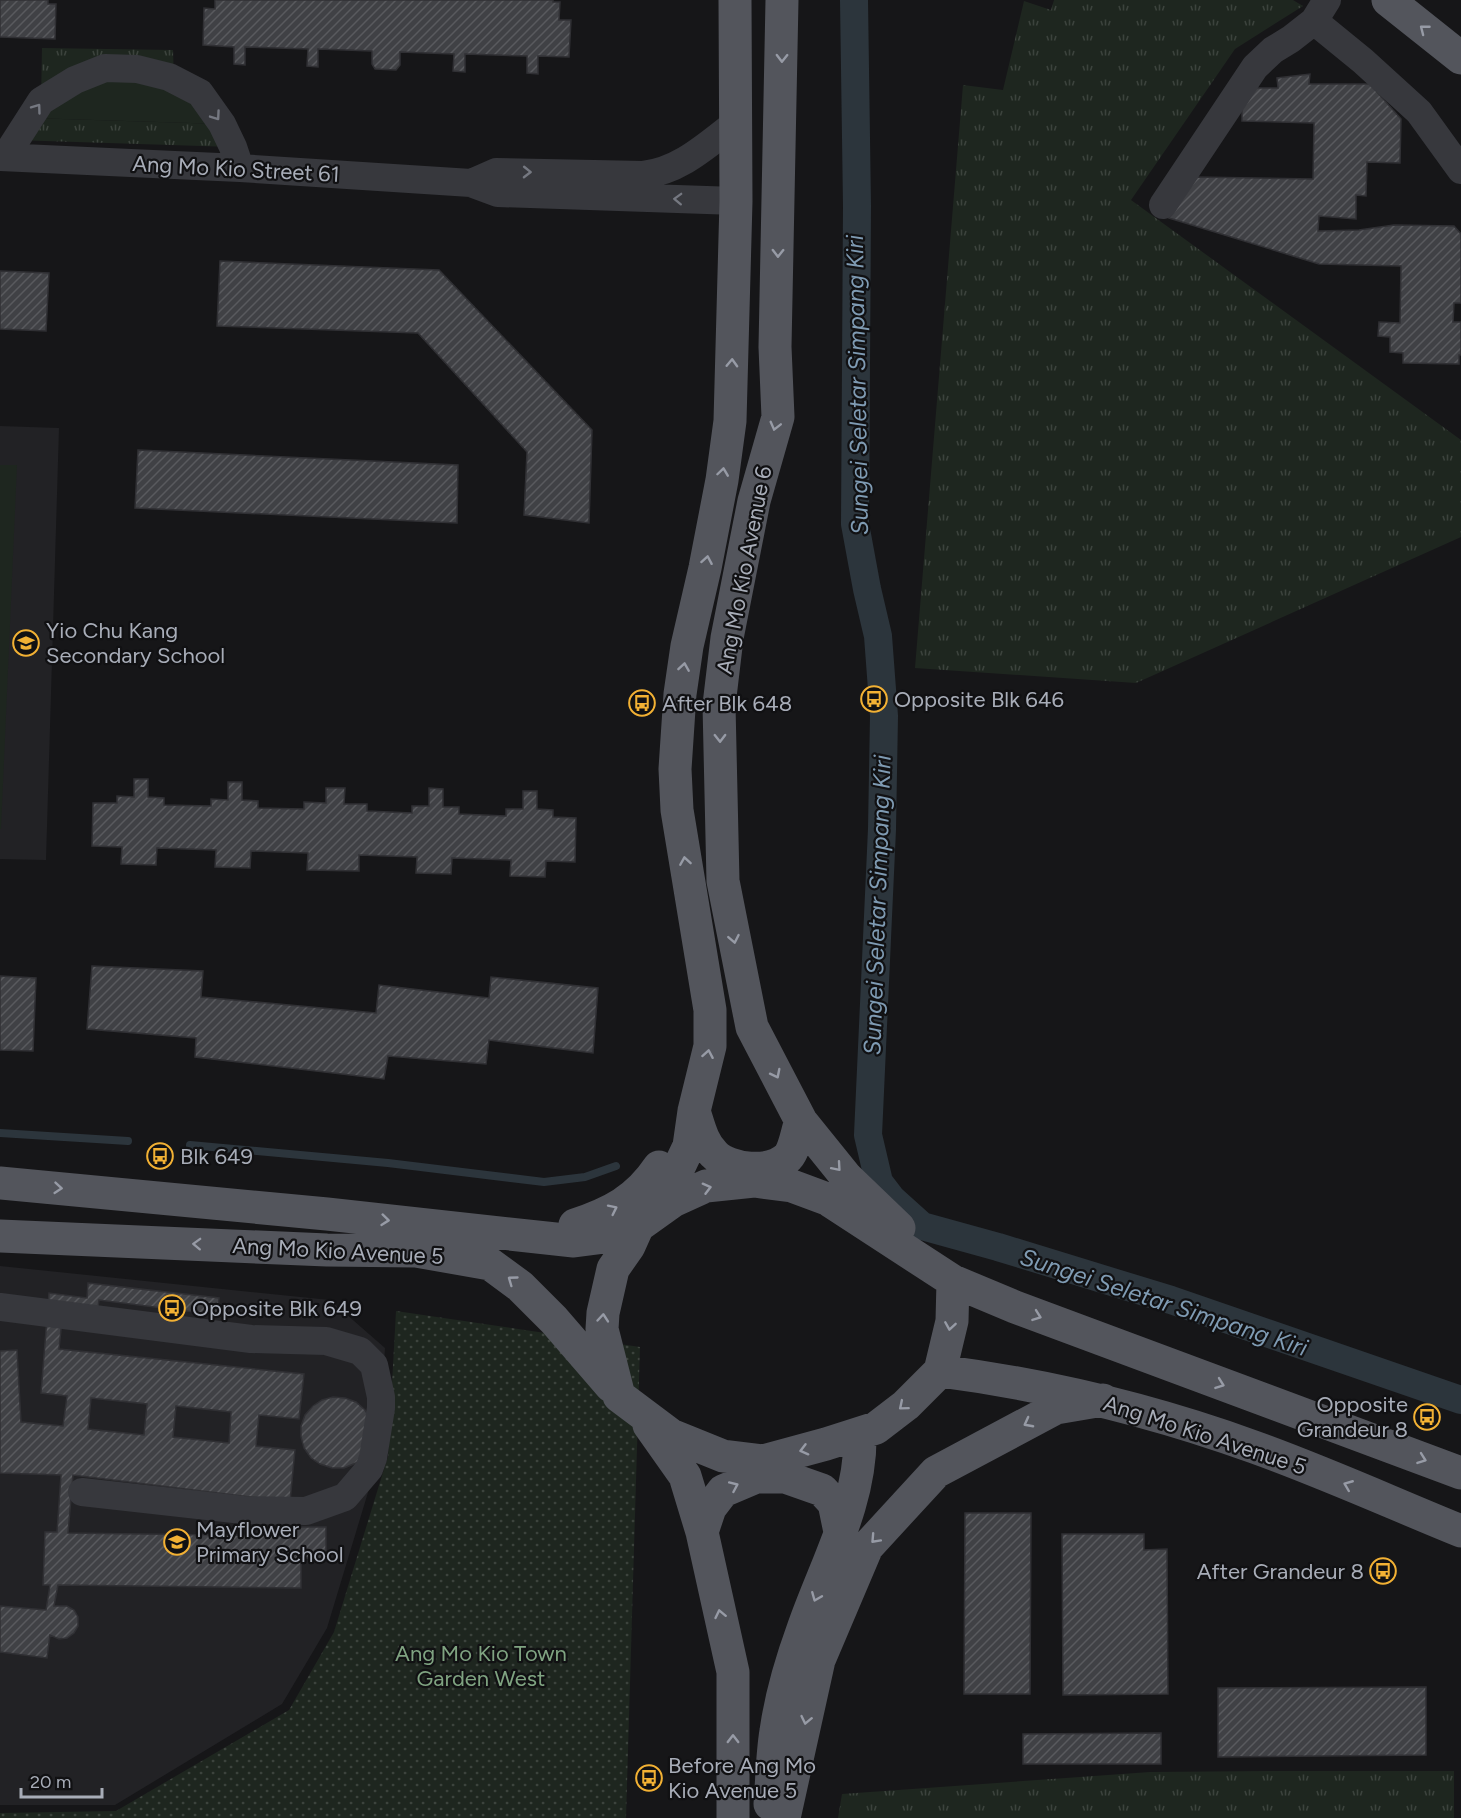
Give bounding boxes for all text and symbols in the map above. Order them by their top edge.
one-way arrow [1420,26,1431,37]
one-way arrow [776,54,788,63]
one-way arrow [30,104,41,115]
one-way arrow [209,110,220,121]
street label: Ang Mo Kio Street 61 [132,150,340,188]
one-way arrow [523,166,532,178]
one-way arrow [673,193,682,206]
water label: Sungei Seletar Simpang Kiri [840,234,874,535]
one-way arrow [771,249,784,258]
one-way arrow [726,358,738,367]
one-way arrow [770,420,782,431]
street label: Ang Mo Kio Avenue 6 [711,464,777,676]
one-way arrow [716,468,728,477]
one-way arrow [700,555,712,565]
place label: Yio Chu Kang Secondary School [46,617,225,669]
school or university icon: Yio Chu Kang Secondary School [11,628,41,658]
one-way arrow [677,663,689,672]
bus stop icon: Opposite Blk 646 [859,684,889,714]
place label: Opposite Blk 646 [894,686,1064,713]
bus stop icon: After Blk 648 [627,688,657,718]
place label: After Blk 648 [662,690,792,717]
one-way arrow [714,734,726,743]
water label: Sungei Seletar Simpang Kiri [857,754,897,1056]
one-way arrow [679,857,691,866]
one-way arrow [727,933,740,943]
one-way arrow [701,1049,714,1059]
one-way arrow [769,1068,781,1079]
bus stop icon: Blk 649 [145,1141,175,1171]
place label: Blk 649 [180,1143,253,1170]
one-way arrow [830,1160,841,1171]
one-way arrow [54,1181,63,1194]
one-way arrow [702,1182,712,1195]
one-way arrow [607,1205,618,1217]
one-way arrow [381,1214,390,1226]
street label: Ang Mo Kio Avenue 5 [232,1232,444,1270]
one-way arrow [193,1238,202,1251]
water label: Sungei Seletar Simpang Kiri [1017,1242,1312,1362]
one-way arrow [507,1276,518,1287]
bus stop icon: Opposite Blk 649 [157,1293,187,1323]
place label: Opposite Blk 649 [192,1295,362,1322]
one-way arrow [1031,1308,1042,1321]
one-way arrow [596,1314,609,1323]
one-way arrow [945,1322,957,1331]
one-way arrow [1214,1377,1225,1389]
street label: Ang Mo Kio Avenue 5 [1100,1389,1310,1481]
place label: Opposite Grandeur 8 [1297,1391,1408,1443]
one-way arrow [899,1399,910,1410]
bus stop icon: Opposite Grandeur 8 [1412,1402,1442,1432]
one-way arrow [1024,1416,1034,1427]
one-way arrow [800,1442,810,1455]
one-way arrow [1416,1452,1427,1464]
one-way arrow [1344,1480,1355,1492]
one-way arrow [727,1481,738,1493]
place label: Mayflower Primary School [196,1516,344,1568]
school or university icon: Mayflower Primary School [162,1527,192,1557]
one-way arrow [871,1532,882,1543]
bus stop icon: After Grandeur 8 [1368,1556,1398,1586]
place label: After Grandeur 8 [1197,1558,1364,1585]
one-way arrow [811,1590,823,1601]
one-way arrow [714,1610,727,1620]
park label: Ang Mo Kio Town Garden West [395,1640,567,1692]
one-way arrow [800,1714,813,1724]
one-way arrow [727,1734,739,1743]
place label: Before Ang Mo Kio Avenue 5 [668,1752,816,1804]
scale bar [21,1761,102,1799]
bus stop icon: Before Ang Mo Kio Avenue 5 [634,1763,664,1793]
text: 20 m [30,1771,71,1793]

